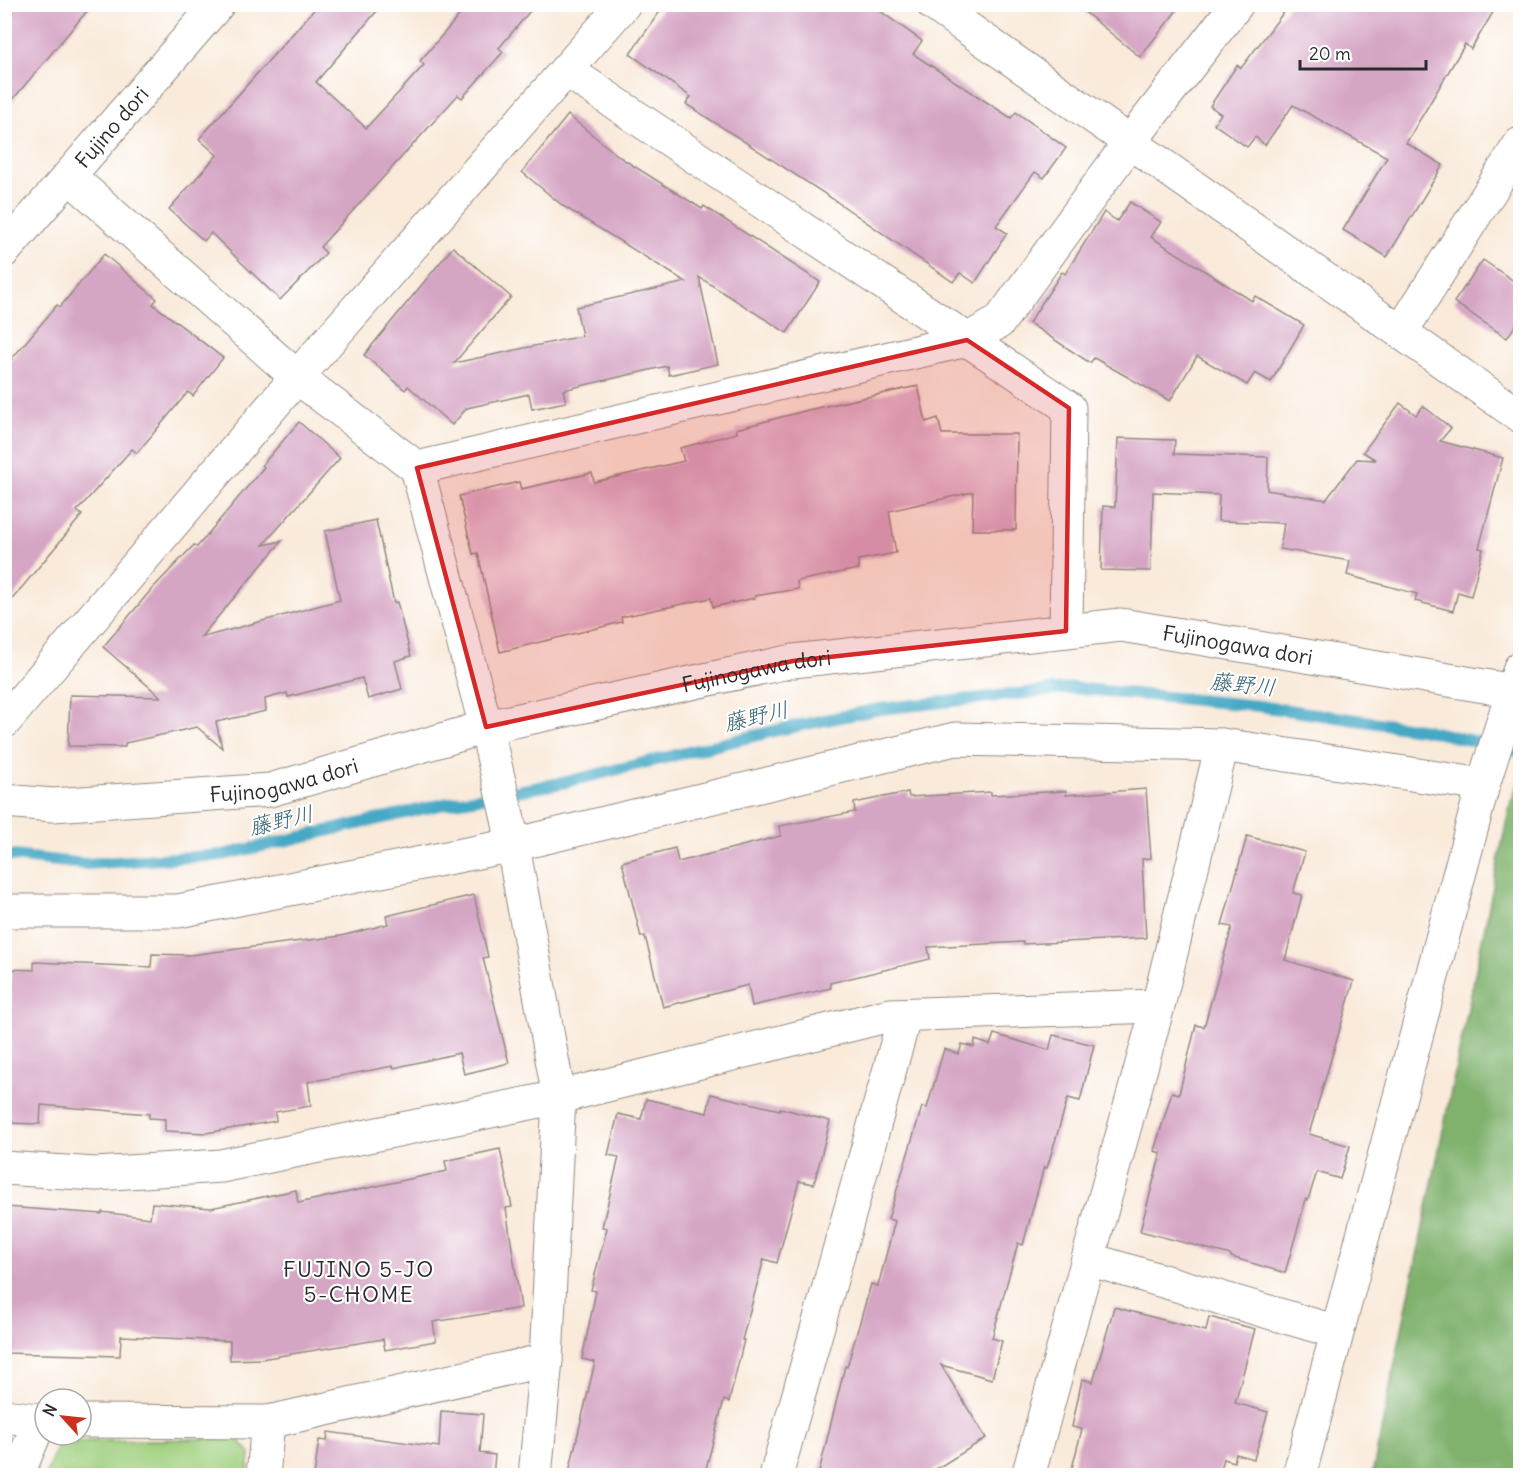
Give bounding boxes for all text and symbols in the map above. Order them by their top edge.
scale bar [1300,33,1426,71]
text: 20 m [1309,42,1351,65]
street label: Fujino dori [69,81,154,173]
street label: Fujinogawa dori [1161,619,1315,670]
street label: Fujinogawa dori [679,643,832,698]
water label: 藤野川 [1209,667,1277,701]
water label: 藤野川 [721,695,791,737]
street label: Fujinogawa dori [209,752,361,808]
water label: 藤野川 [246,799,316,841]
district label: FUJINO 5-JO 5-CHOME [283,1255,435,1308]
north arrow [33,1387,93,1447]
text: N [38,1401,61,1420]

